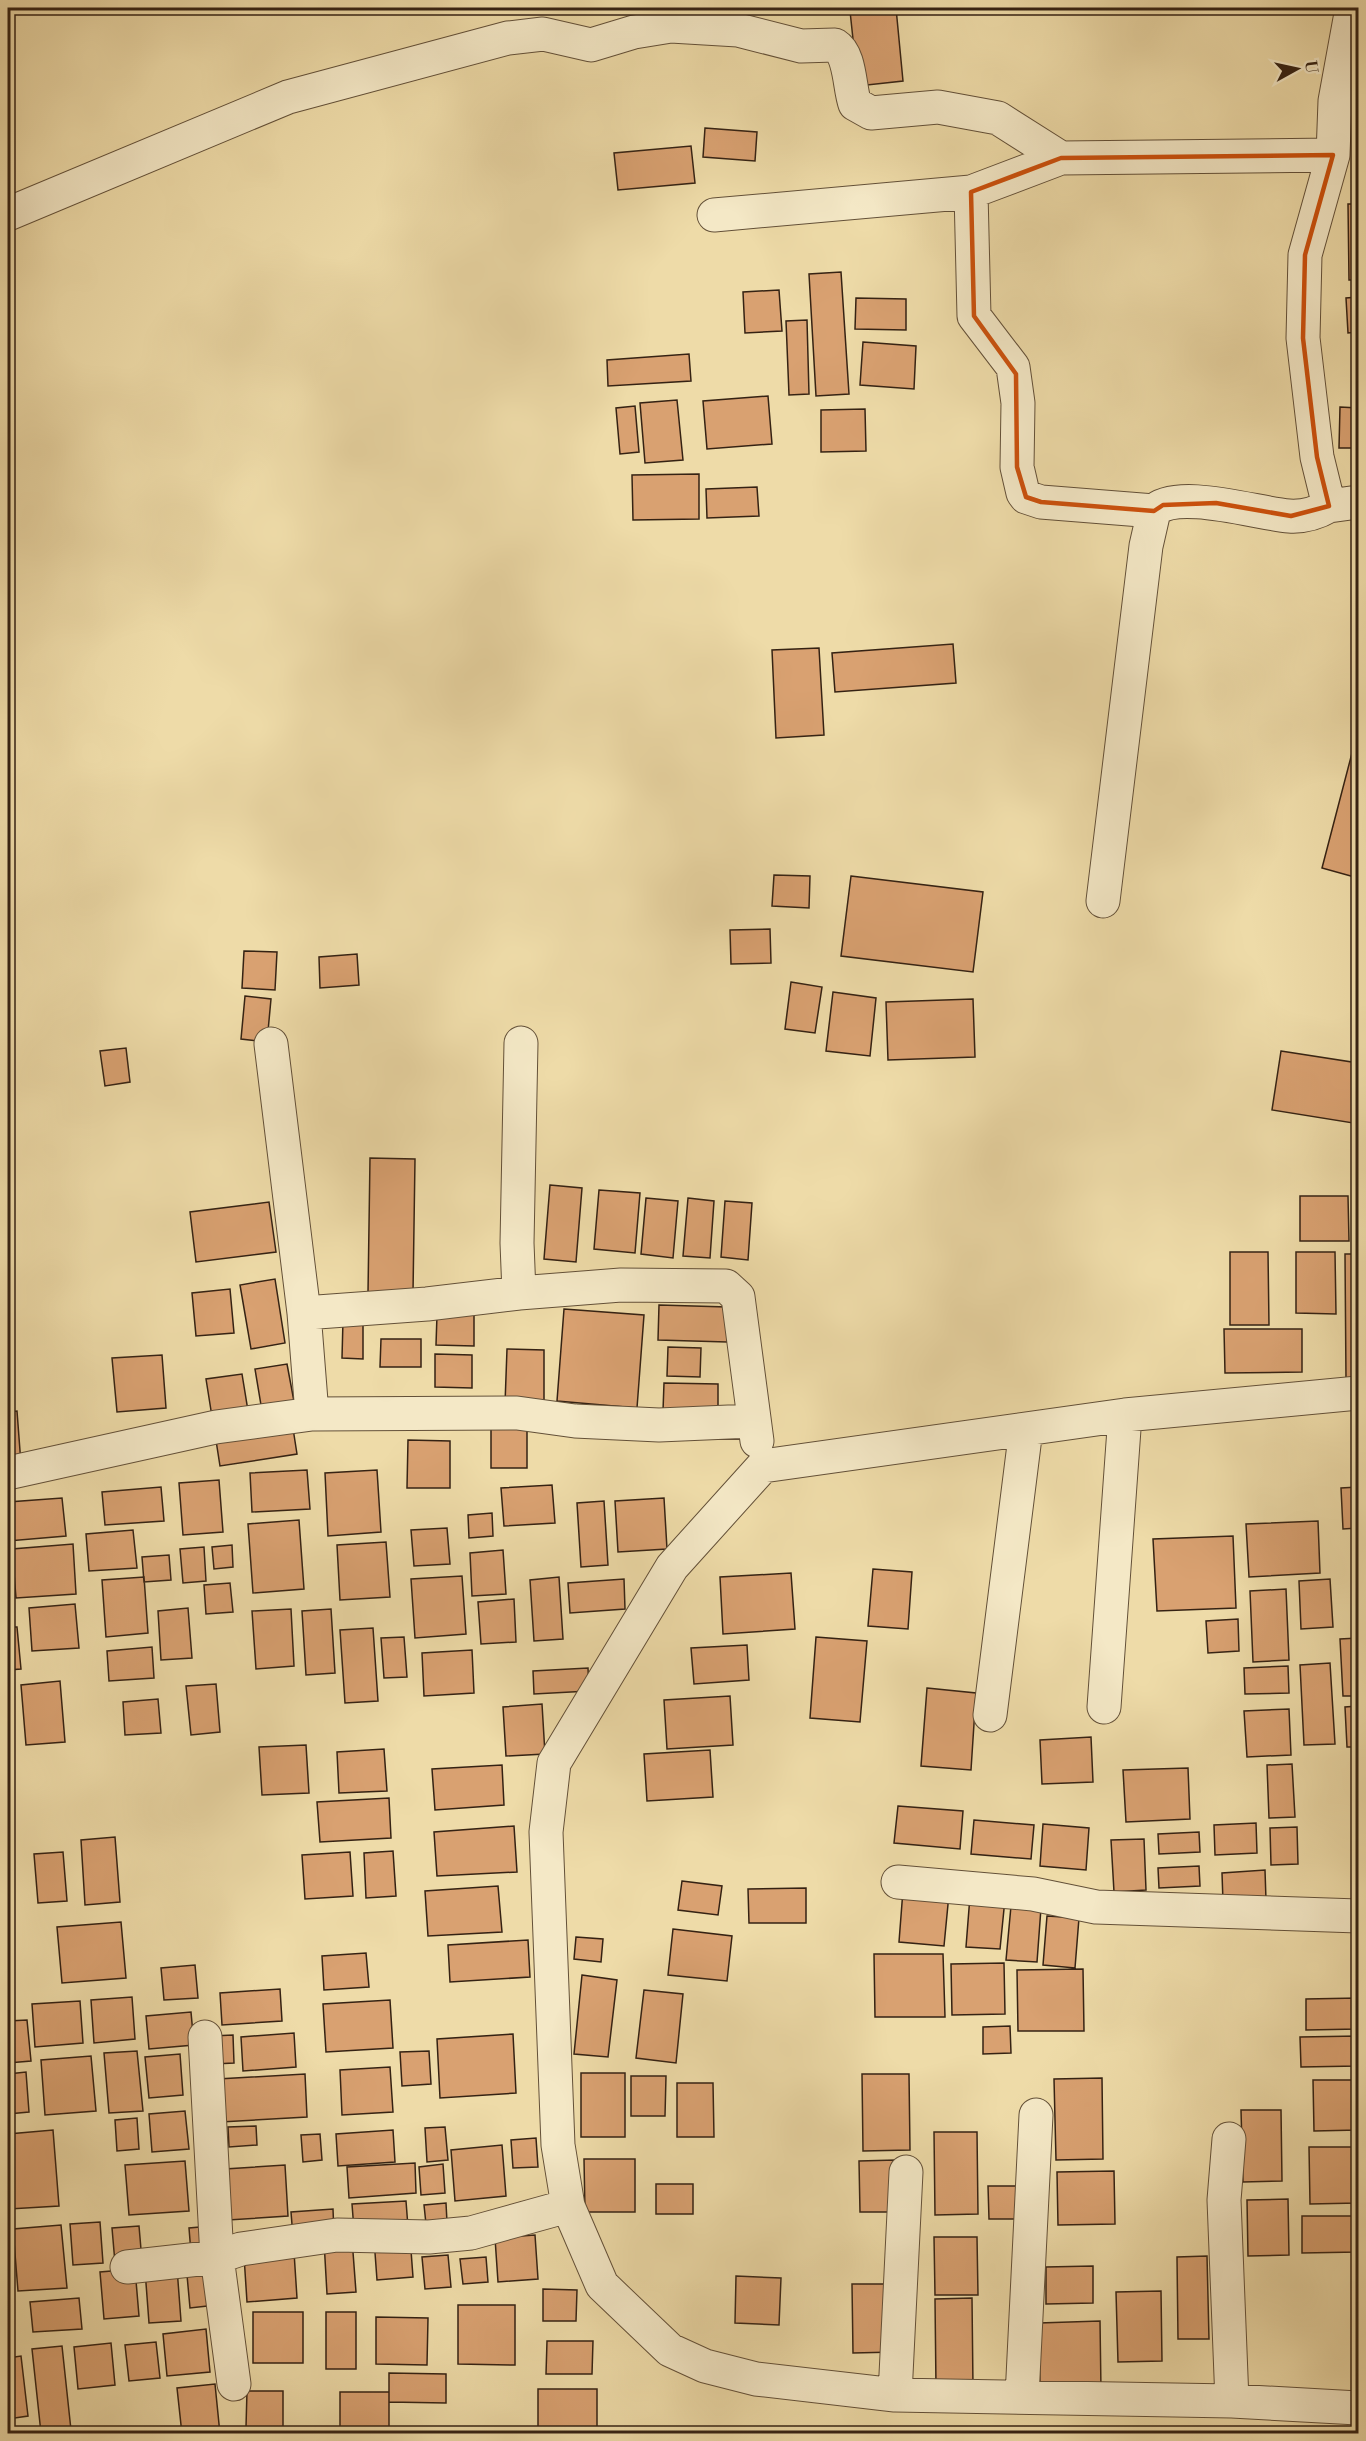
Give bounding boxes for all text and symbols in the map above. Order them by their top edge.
north arrow [1267,39,1327,99]
text: U [1300,60,1322,75]

